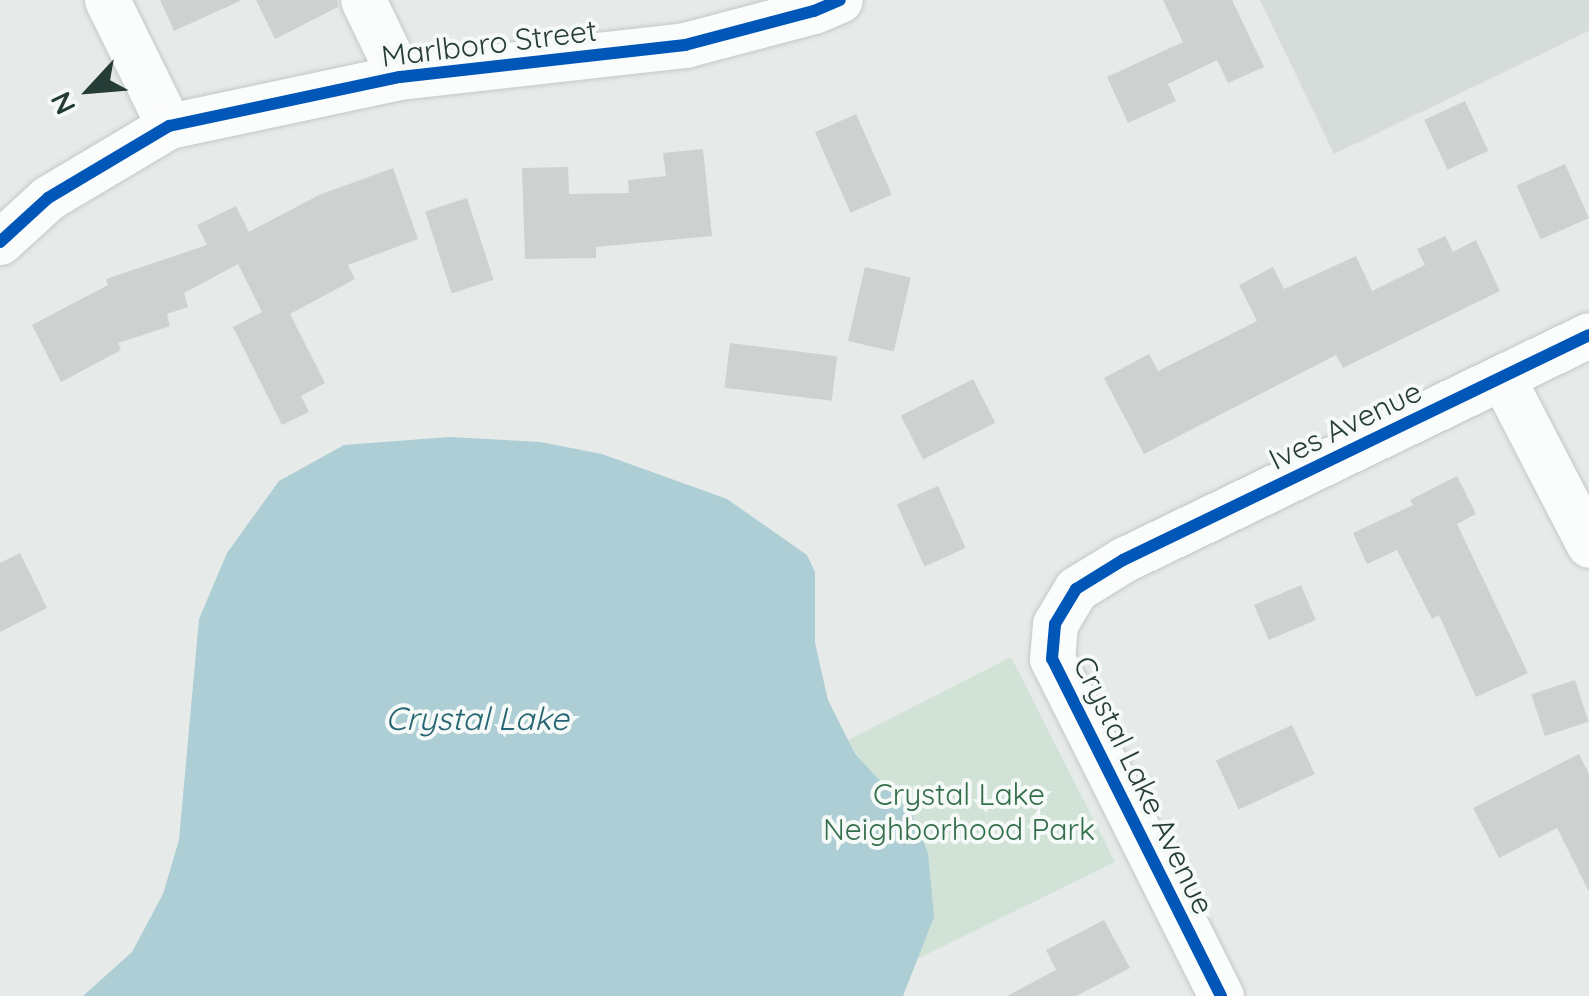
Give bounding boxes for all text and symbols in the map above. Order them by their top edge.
street label: Marlboro Street [379,12,599,74]
north arrow [40,40,140,140]
text: N [42,86,83,120]
street label: Ives Avenue [1263,373,1427,477]
street label: Crystal Lake Avenue [1066,650,1222,920]
water label: Crystal Lake [385,699,569,737]
park label: Crystal Lake Neighborhood Park [823,776,1095,846]

